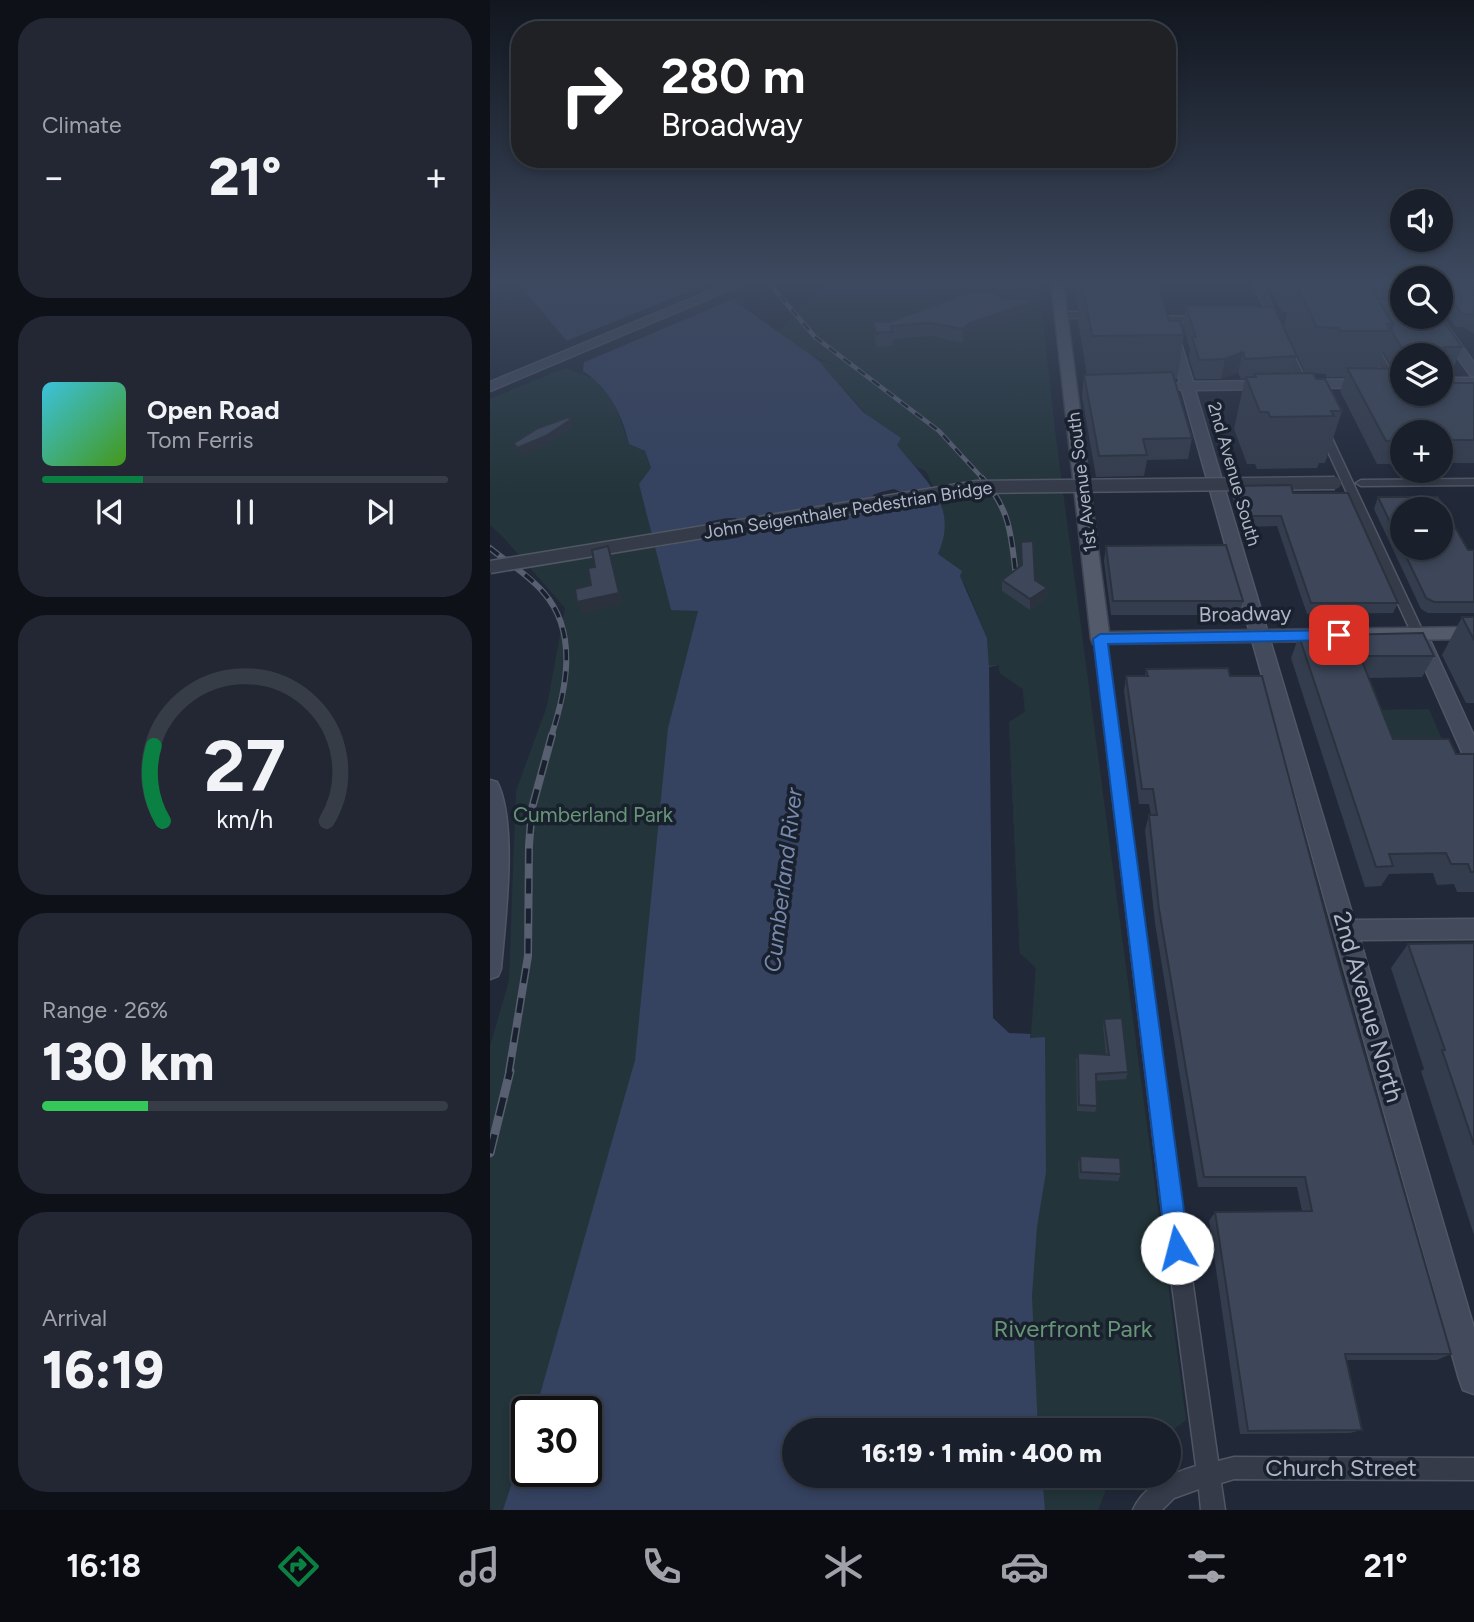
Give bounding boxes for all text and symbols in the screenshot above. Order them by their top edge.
text: 280 m [661,46,806,105]
icon: right [546,49,637,140]
text: Broadway [661,106,803,144]
text: Climate [42,111,121,139]
text: 21° [209,146,281,208]
text: − [42,154,66,200]
text: + [424,154,448,200]
map controls [1390,189,1453,560]
button: sound [1390,189,1453,252]
button: search [1390,266,1453,329]
button: layers [1390,343,1453,406]
text: Open Road [147,394,280,426]
street label: 2nd Avenue South [1203,399,1265,549]
street label: 1st Avenue South [1063,411,1101,553]
button: + [1390,420,1453,483]
text: Tom Ferris [147,426,253,454]
street label: John Seigenthaler Pedestrian Bridge [702,476,994,544]
icon: previous [91,493,129,531]
icon: pause [226,493,264,531]
icon: next [361,493,399,531]
button: − [1390,497,1453,560]
street label: Broadway [1198,600,1292,627]
pin [1309,605,1369,665]
icon: arrive [1320,616,1358,654]
text: 27 [204,722,286,809]
water label: Cumberland River [758,785,808,974]
park label: Cumberland Park [513,802,674,827]
text: km/h [216,804,274,834]
street label: 2nd Avenue North [1327,908,1410,1106]
text: Range · 26% [42,996,168,1024]
text: 130 km [42,1031,214,1093]
position arrow [1140,1211,1214,1285]
text: Arrival [42,1304,107,1332]
park label: Riverfront Park [994,1314,1153,1343]
text: 16:19 [42,1339,164,1401]
speed limit sign: 30 [511,1396,602,1487]
text: 16:19 · 1 min · 400 m [861,1437,1102,1469]
street label: Church Street [1265,1453,1417,1482]
icon: directions [274,1542,323,1591]
icon: music [455,1542,504,1591]
icon: phone [637,1542,686,1591]
icon: climate [819,1542,868,1591]
icon: car [1000,1542,1049,1591]
icon: filters [1182,1542,1231,1591]
text: 16:18 [66,1547,141,1585]
text: 21° [1363,1547,1408,1585]

